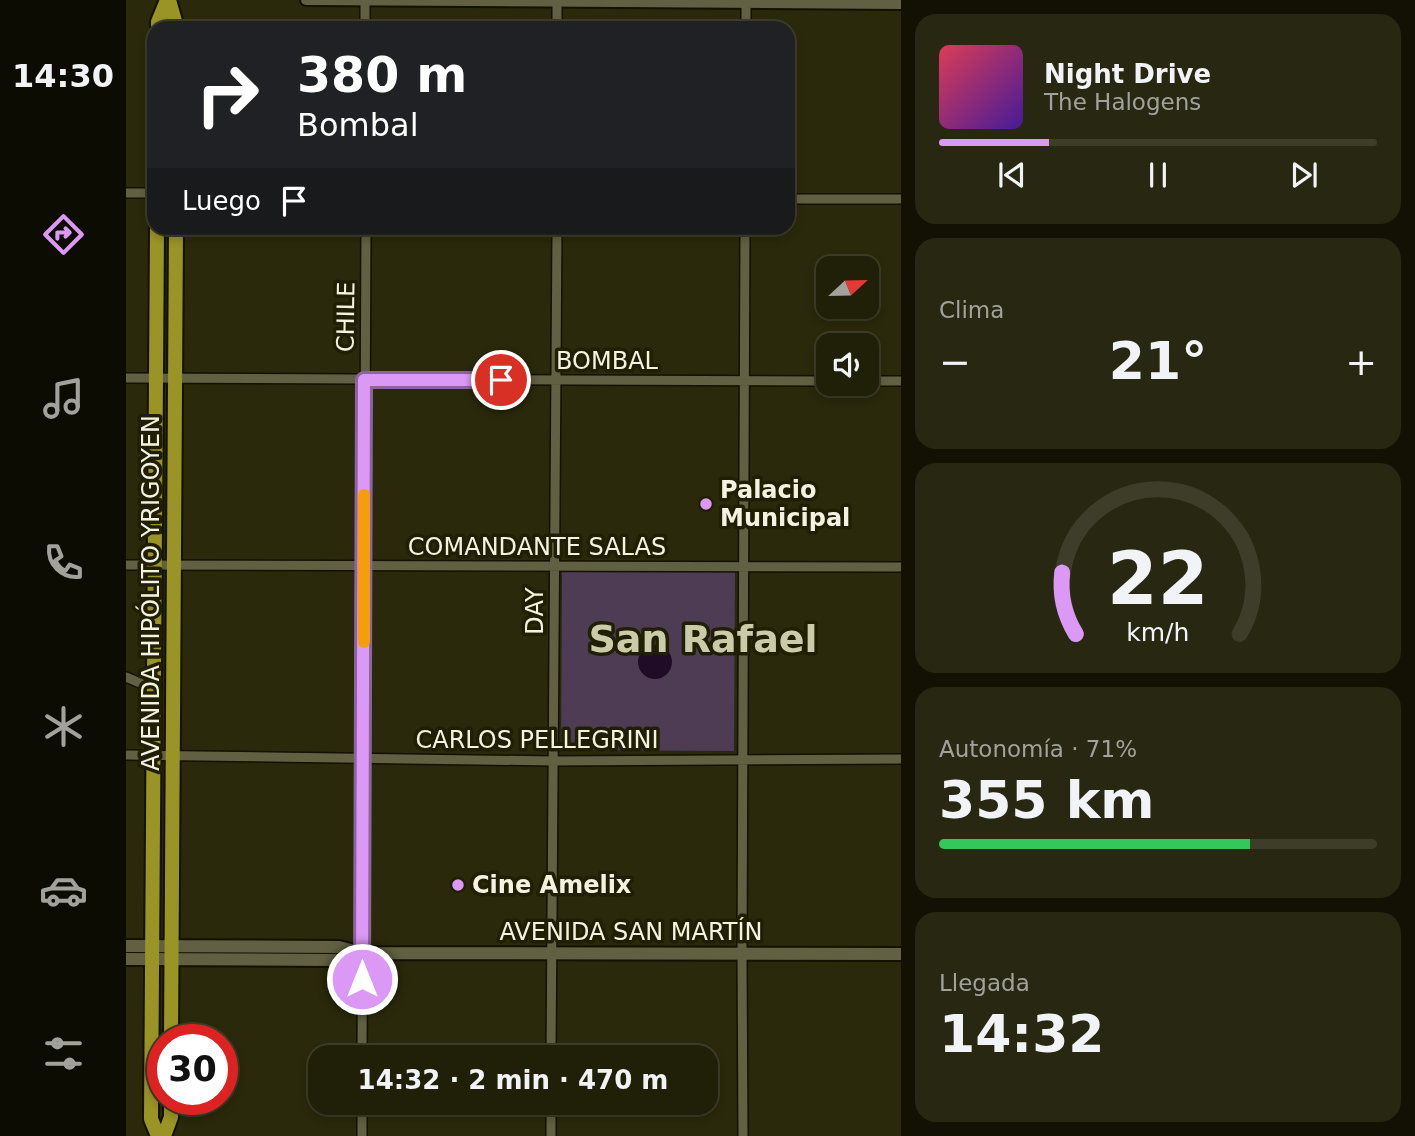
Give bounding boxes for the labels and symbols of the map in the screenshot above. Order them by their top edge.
north arrow [816,256,878,318]
street label: CHILE [331,282,361,352]
street label: BOMBAL [556,347,659,375]
pin [471,350,531,410]
street label: AVENIDA HIPÓLITO YRIGOYEN [135,415,165,771]
place label: Palacio Municipal [720,476,850,532]
marker: Palacio Municipal [698,496,714,512]
street label: COMANDANTE SALAS [408,533,666,561]
street label: DAY [521,587,549,635]
district label: San Rafael [588,617,818,661]
street label: CARLOS PELLEGRINI [415,726,659,754]
place label: Cine Amelix [472,871,632,899]
marker: Cine Amelix [450,877,466,893]
street label: AVENIDA SAN MARTÍN [499,917,763,946]
position arrow [325,942,399,1016]
speed limit sign: 30 [147,1024,238,1115]

